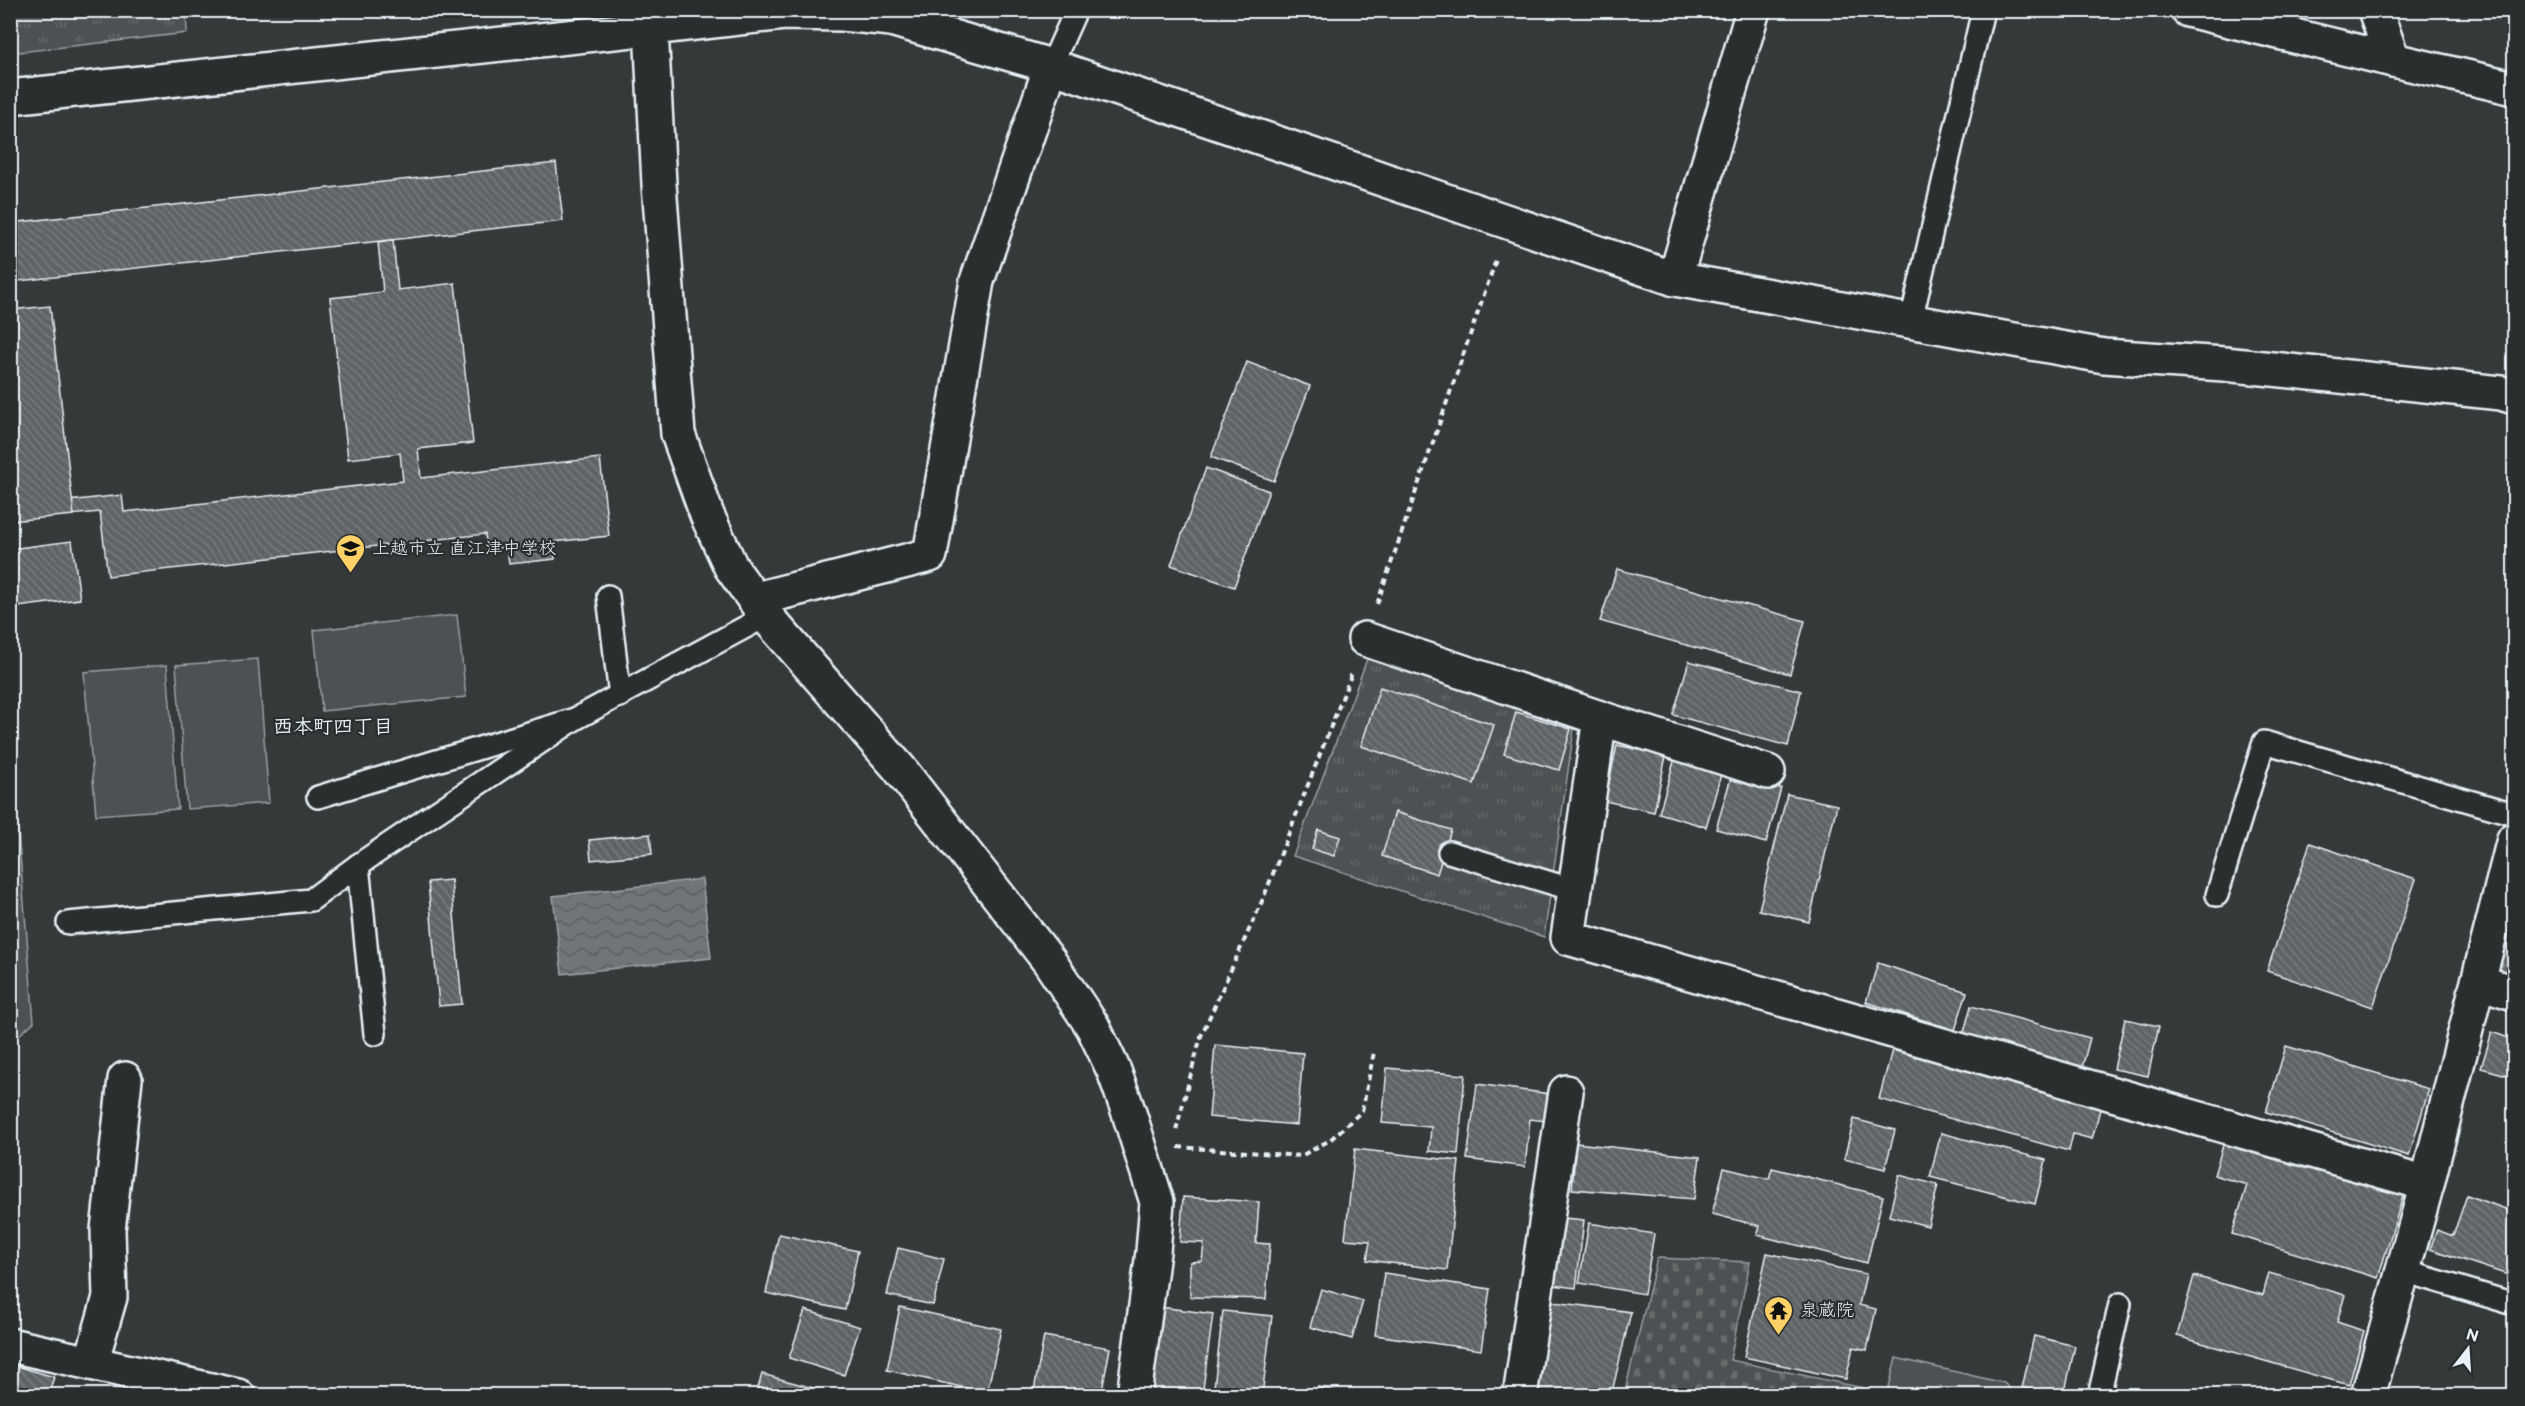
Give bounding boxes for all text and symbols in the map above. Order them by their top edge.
school or university icon: 上越市立 直江津中学校 [335,532,367,574]
place label: 上越市立 直江津中学校 [372,538,557,559]
district label: 西本町四丁目 [273,715,393,739]
temple icon: 泉蔵院 [1763,1294,1795,1336]
place label: 泉蔵院 [1800,1300,1854,1321]
north arrow [2438,1319,2498,1379]
text: N [2463,1325,2480,1347]

